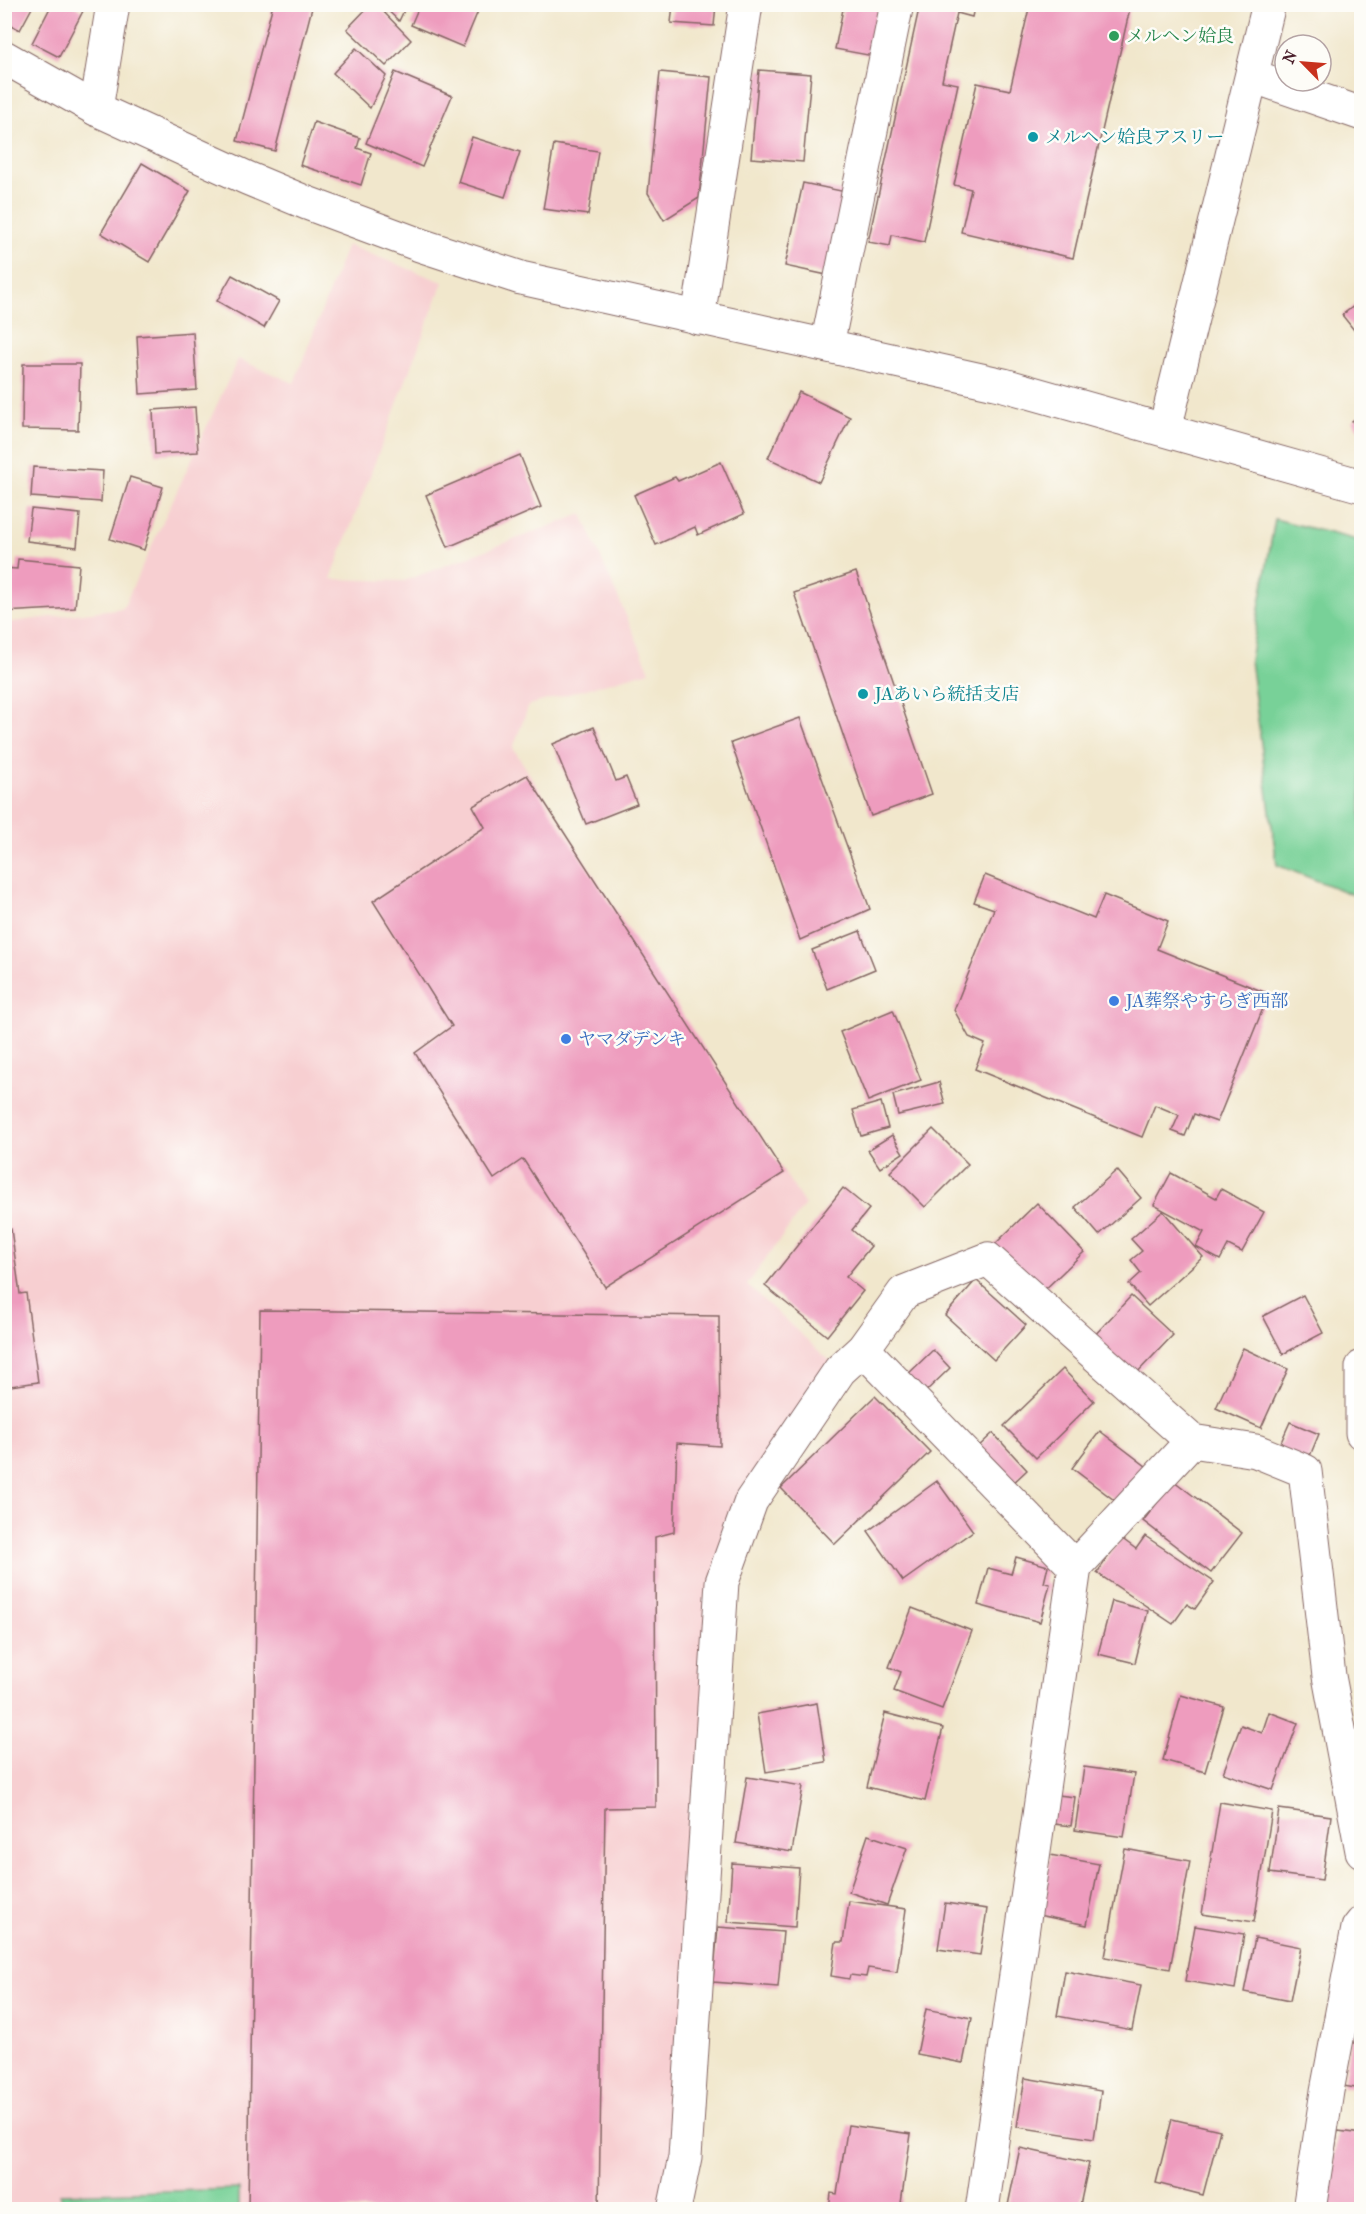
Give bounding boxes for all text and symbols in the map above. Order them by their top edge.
place label: メルヘン姶良 [1126,26,1234,47]
marker: メルヘン姶良 [1107,29,1121,43]
north arrow [1273,33,1333,93]
text: N [1279,47,1301,66]
place label: メルヘン姶良アスリー [1045,127,1224,148]
marker: メルヘン姶良アスリー [1026,130,1040,144]
place label: JAあいら統括支店 [873,684,1019,705]
marker: JAあいら統括支店 [856,687,870,701]
place label: JA葬祭やすらぎ西部 [1124,991,1288,1012]
marker: JA葬祭やすらぎ西部 [1107,994,1121,1008]
place label: ヤマダデンキ [578,1029,686,1050]
marker: ヤマダデンキ [559,1032,573,1046]

